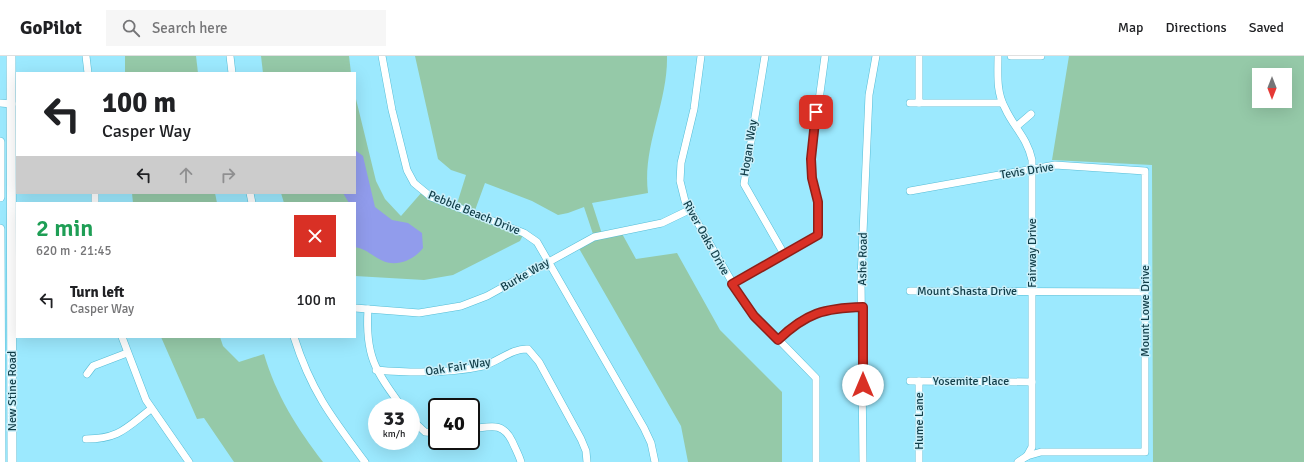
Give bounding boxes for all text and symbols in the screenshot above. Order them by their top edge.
search box [106,10,386,46]
text: GoPilot [20,16,82,40]
icon: search [120,17,142,39]
text: Search here [152,19,228,37]
text: Map [1118,19,1144,36]
text: Directions [1166,19,1227,36]
text: Saved [1249,19,1284,36]
north arrow [1252,68,1292,108]
map controls [1252,68,1292,108]
text: 100 m [102,86,176,120]
icon: left [36,88,88,140]
pin [799,95,833,129]
icon: arrive [805,101,827,123]
street label: Hogan Way [737,118,761,177]
text: Casper Way [102,120,191,142]
street label: Tevis Drive [999,159,1055,183]
icon: left [133,164,155,186]
icon: ahead [175,164,197,186]
icon: right [217,164,239,186]
street label: Pebble Beach Drive [426,188,522,238]
street label: River Oaks Drive [679,198,733,278]
text: 2 min [36,213,93,243]
button: close [294,215,336,257]
street label: Fairway Drive [1025,218,1040,288]
street label: Ashe Road [855,232,871,286]
text: 620 m · 21:45 [36,243,112,259]
street label: Burke Way [498,255,552,295]
street label: Mount Lowe Drive [1138,265,1153,357]
text: Turn left [70,283,124,301]
street label: Mount Shasta Drive [917,284,1017,299]
icon: left [36,289,58,311]
text: 100 m [296,291,336,309]
text: Casper Way [70,301,134,317]
street label: New Stine Road [5,351,20,431]
street label: Oak Fair Way [424,354,492,380]
position arrow [842,364,884,406]
street label: Yosemite Place [933,374,1009,389]
street label: Hume Lane [912,392,927,450]
speed limit sign: 40 [428,398,480,450]
text: 33 [383,406,405,431]
text: km/h [383,428,405,440]

